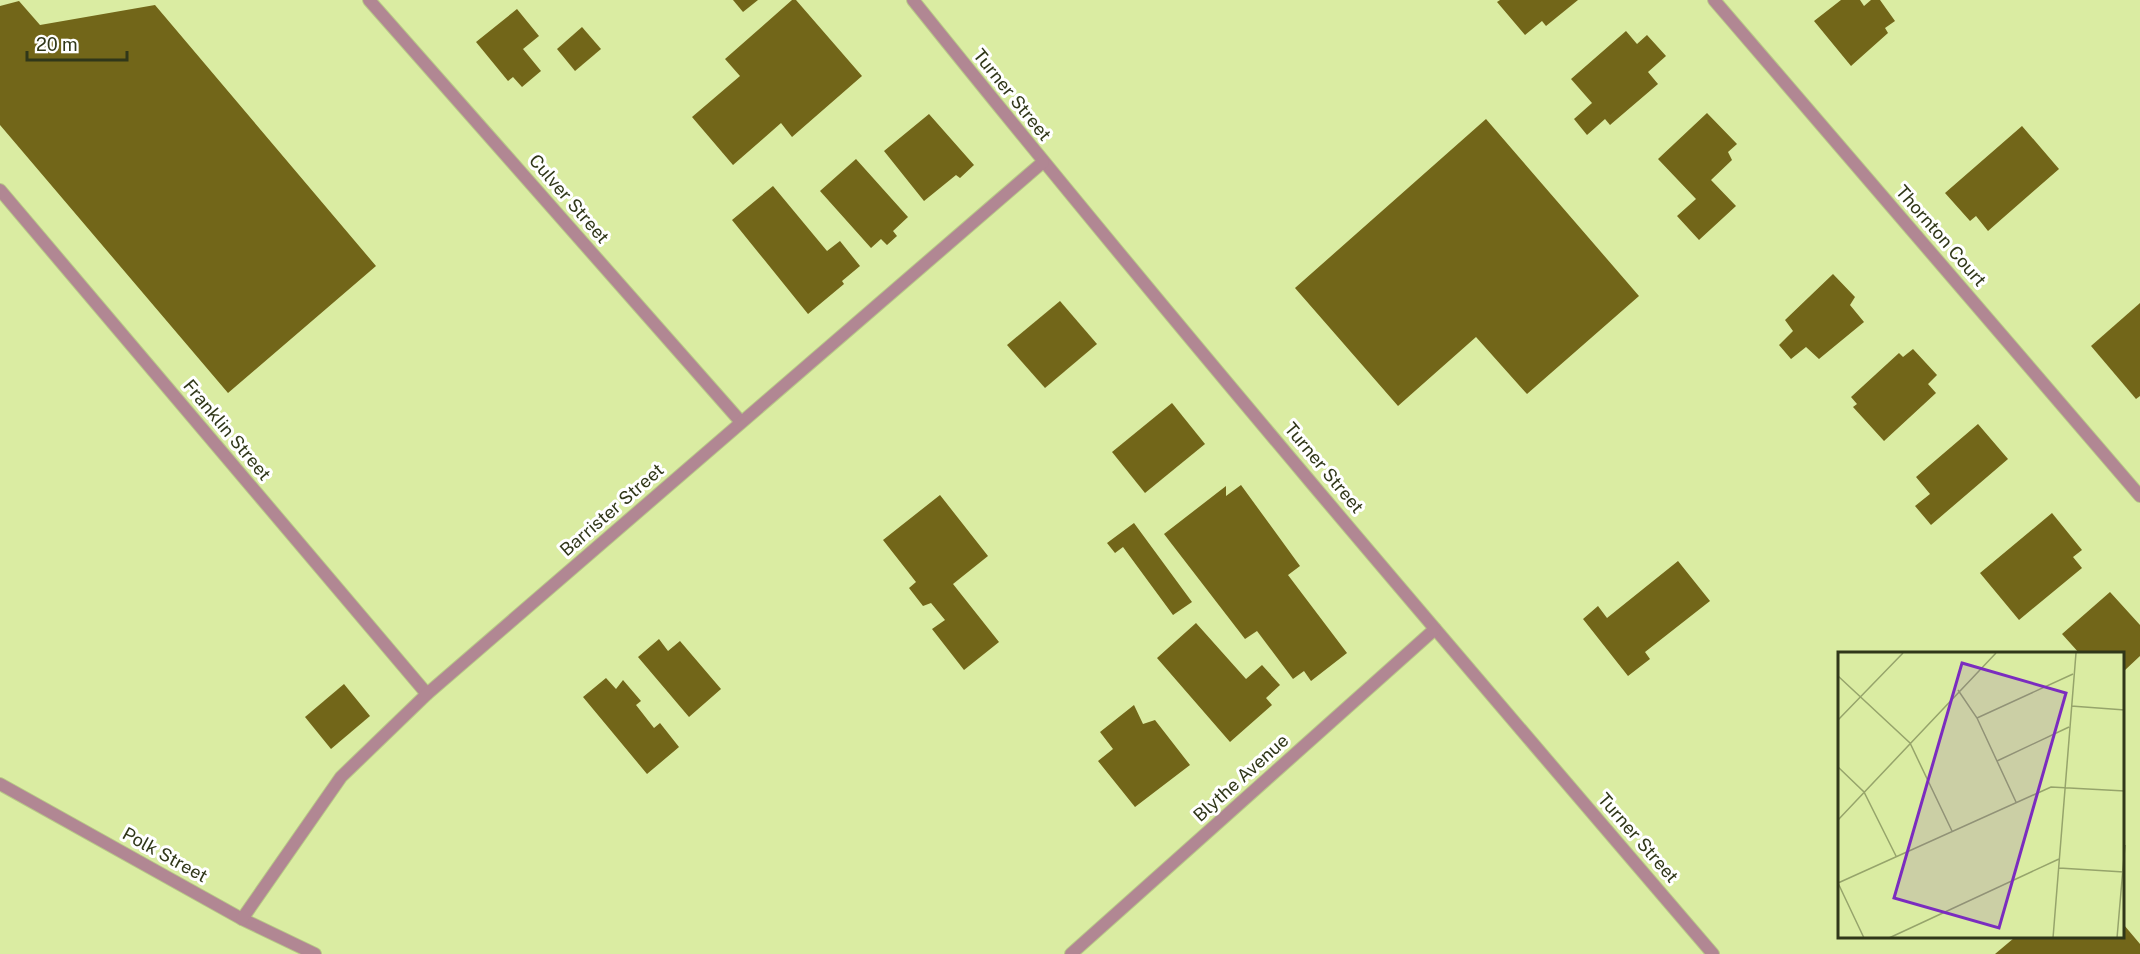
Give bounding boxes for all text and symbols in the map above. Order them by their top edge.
scale bar [27,24,128,62]
text: 20 m [36,34,78,55]
street label: Turner Street [969,45,1056,145]
street label: Culver Street [525,150,614,248]
street label: Thornton Court [1892,181,1991,290]
street label: Franklin Street [179,375,276,484]
street label: Turner Street [1280,418,1368,517]
street label: Barrister Street [556,459,668,560]
inset map [1838,652,2125,939]
street label: Blythe Avenue [1189,730,1292,826]
street label: Turner Street [1594,789,1683,887]
street label: Polk Street [119,823,211,887]

